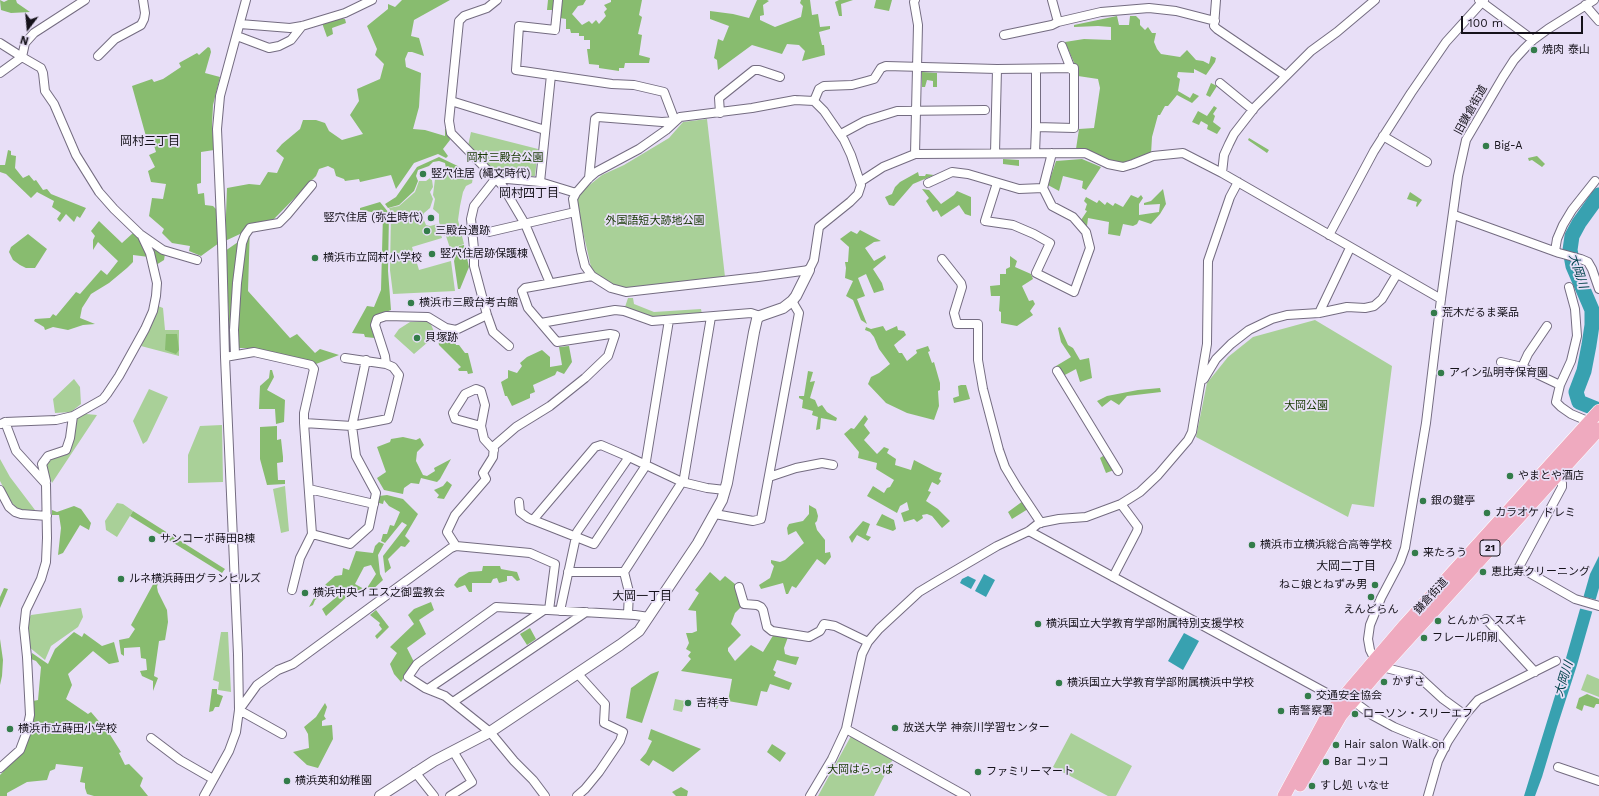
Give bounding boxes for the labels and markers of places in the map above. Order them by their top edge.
place label: 焼肉 泰山 [1542,43,1590,57]
marker: 焼肉 泰山 [1529,45,1539,55]
place label: Big-A [1494,139,1523,153]
marker: Big-A [1481,141,1491,151]
place label: 竪穴住居 (縄文時代) [431,167,530,181]
marker: 竪穴住居 (縄文時代) [418,169,428,179]
place label: 竪穴住居 (弥生時代) [324,211,423,225]
marker: 竪穴住居 (弥生時代) [426,213,436,223]
place label: 三殿台遺跡 [435,224,490,238]
marker: 三殿台遺跡 [422,226,432,236]
place label: 竪穴住居跡保護棟 [440,247,528,261]
marker: 竪穴住居跡保護棟 [427,249,437,259]
place label: 横浜市立岡村小学校 [323,251,422,265]
marker: 横浜市立岡村小学校 [310,253,320,263]
place label: 横浜市三殿台考古館 [419,296,518,310]
marker: 横浜市三殿台考古館 [406,298,416,308]
place label: 荒木だるま薬品 [1442,306,1519,320]
marker: 荒木だるま薬品 [1429,308,1439,318]
place label: 貝塚跡 [425,331,458,345]
marker: 貝塚跡 [412,333,422,343]
place label: アイン弘明寺保育園 [1449,366,1548,380]
marker: アイン弘明寺保育園 [1436,368,1446,378]
place label: やまとや酒店 [1518,469,1584,483]
marker: やまとや酒店 [1505,471,1515,481]
place label: 銀の鍵亭 [1431,494,1475,508]
marker: 銀の鍵亭 [1418,496,1428,506]
place label: カラオケ ドレミ [1495,506,1576,520]
marker: カラオケ ドレミ [1482,508,1492,518]
place label: サンコーポ蒔田B棟 [160,532,255,546]
marker: サンコーポ蒔田B棟 [147,534,157,544]
place label: 横浜市立横浜総合高等学校 [1260,538,1392,552]
marker: 横浜市立横浜総合高等学校 [1247,540,1257,550]
place label: 来たろう [1423,546,1467,560]
marker: 来たろう [1410,548,1420,558]
place label: 恵比寿クリーニング [1491,565,1590,579]
marker: 恵比寿クリーニング [1478,567,1488,577]
place label: ルネ横浜蒔田グランヒルズ [129,572,261,586]
marker: ルネ横浜蒔田グランヒルズ [116,574,126,584]
place label: ねこ娘とねずみ男 [1279,578,1367,592]
marker: ねこ娘とねずみ男 [1370,580,1380,590]
place label: 横浜中央イエス之御霊教会 [313,586,445,600]
marker: 横浜中央イエス之御霊教会 [300,588,310,598]
marker: えんどらん [1366,592,1376,602]
place label: えんどらん [1344,603,1398,617]
place label: とんかつ スズキ [1446,614,1527,628]
marker: とんかつ スズキ [1433,616,1443,626]
place label: 横浜国立大学教育学部附属特別支援学校 [1046,617,1244,631]
marker: 横浜国立大学教育学部附属特別支援学校 [1033,619,1043,629]
place label: フレール印刷 [1432,631,1498,645]
marker: フレール印刷 [1419,633,1429,643]
place label: かずさ [1392,675,1425,689]
place label: 横浜国立大学教育学部附属横浜中学校 [1067,676,1254,690]
marker: かずさ [1379,677,1389,687]
marker: 横浜国立大学教育学部附属横浜中学校 [1054,678,1064,688]
place label: 交通安全協会 [1316,689,1382,703]
marker: 交通安全協会 [1303,691,1313,701]
place label: 吉祥寺 [696,696,729,710]
marker: 吉祥寺 [683,698,693,708]
place label: 南警察署 [1289,704,1333,718]
marker: 南警察署 [1276,706,1286,716]
place label: ローソン・スリーエフ [1363,707,1473,721]
marker: ローソン・スリーエフ [1350,709,1360,719]
place label: 放送大学 神奈川学習センター [903,721,1050,735]
place label: 横浜市立蒔田小学校 [18,722,117,736]
marker: 放送大学 神奈川学習センター [890,723,900,733]
marker: 横浜市立蒔田小学校 [5,724,15,734]
place label: Hair salon Walk on [1344,738,1445,752]
marker: Hair salon Walk on [1331,740,1341,750]
place label: Bar コッコ [1334,755,1389,769]
marker: Bar コッコ [1321,757,1331,767]
place label: ファミリーマート [986,765,1074,779]
marker: ファミリーマート [973,767,983,777]
place label: 横浜英和幼稚園 [295,774,372,788]
marker: 横浜英和幼稚園 [282,776,292,786]
place label: すし処 いなせ [1320,779,1390,793]
marker: すし処 いなせ [1307,781,1317,791]

